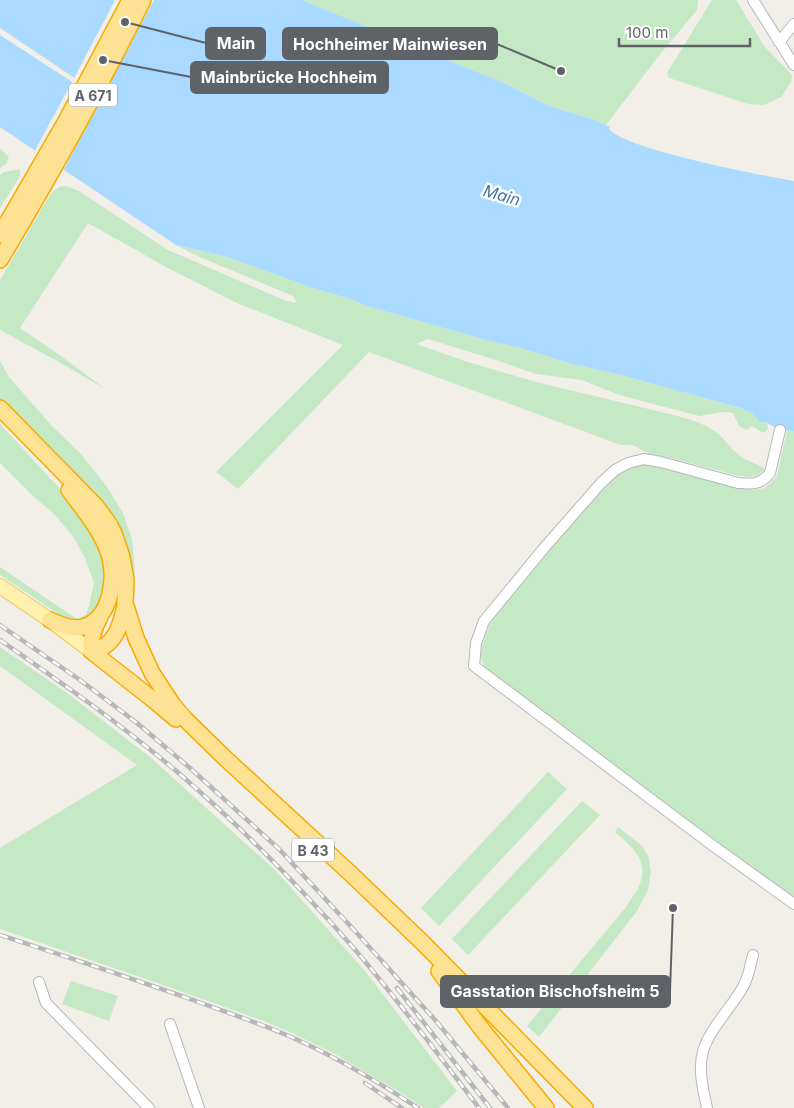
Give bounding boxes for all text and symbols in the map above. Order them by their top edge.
scale bar [619,15,750,47]
text: 100 m [626,23,668,42]
callout: Main [206,28,265,59]
callout: Hochheimer Mainwiesen [283,28,497,59]
text: Main [217,33,255,53]
text: Hochheimer Mainwiesen [293,34,487,54]
callout: Mainbrücke Hochheim [191,62,388,93]
text: Mainbrücke Hochheim [201,67,377,87]
road number: A 671 [69,84,117,106]
water label: Main [481,180,523,210]
road number: B 43 [292,838,334,862]
callout: Gasstation Bischofsheim 5 [441,976,670,1007]
text: Gasstation Bischofsheim 5 [451,981,659,1001]

